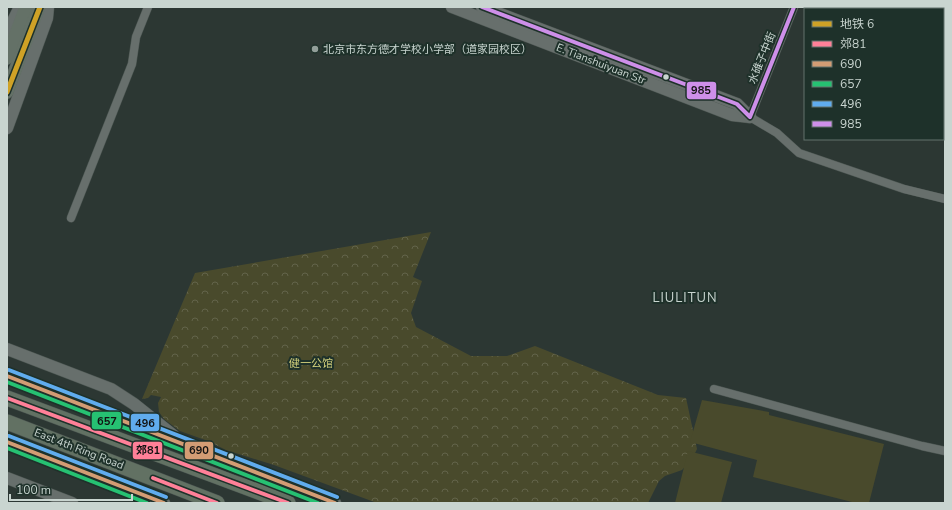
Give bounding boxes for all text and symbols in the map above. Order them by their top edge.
legend [804,8,944,140]
text: 地铁 6 [840,16,874,32]
street label: 水碓子中街 [745,30,779,86]
text: 郊81 [840,36,866,52]
street label: E. Tianshuiyuan Str [554,40,648,88]
place label: 北京市东方德才学校小学部（道家园校区） [323,42,532,57]
marker: 北京市东方德才学校小学部（道家园校区） [310,44,320,54]
text: 690 [840,56,862,72]
unlabelled marker [661,72,671,82]
text: 657 [840,76,862,92]
line badge: 985 [686,81,717,100]
text: 985 [691,83,711,98]
text: 496 [840,96,862,112]
text: 985 [840,116,862,132]
district label: LIULITUN [652,289,718,307]
park label: 健一公馆 [289,356,333,371]
line badge: 657 [91,411,122,430]
line badge: 496 [130,413,160,432]
text: 657 [97,414,117,429]
text: 496 [135,416,155,431]
street label: East 4th Ring Road [32,425,126,473]
line badge: 郊81 [132,441,163,460]
line badge: 690 [184,441,214,460]
text: 郊81 [136,443,160,458]
text: 690 [189,443,209,458]
unlabelled marker [226,451,236,461]
scale bar [10,476,132,502]
text: 100 m [16,482,51,498]

